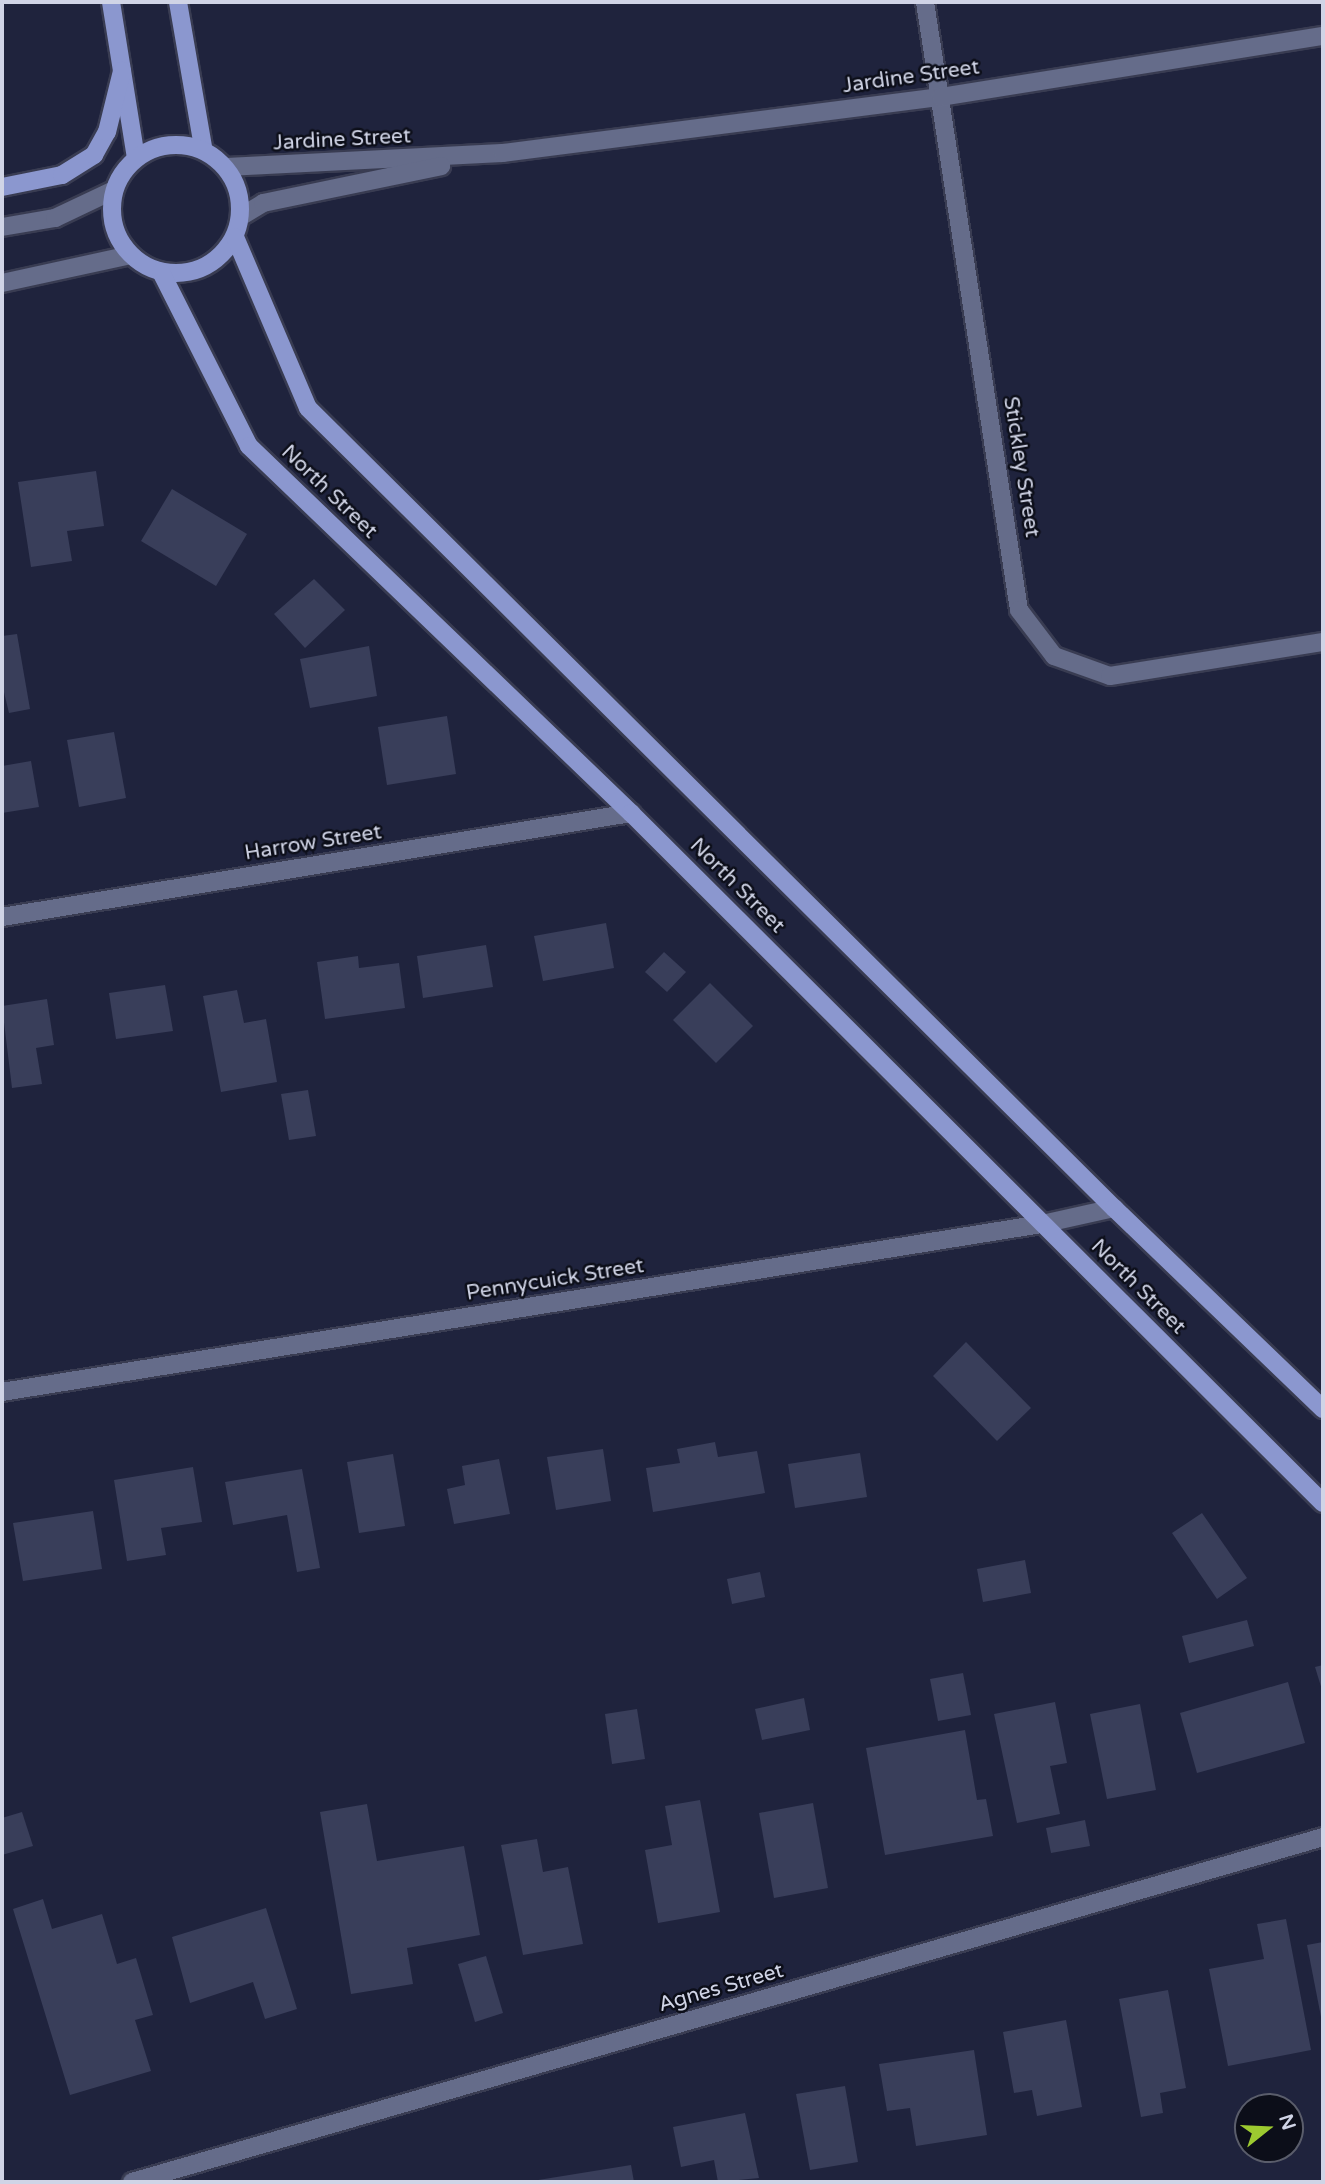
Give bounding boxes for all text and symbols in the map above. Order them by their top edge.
street label: Jardine Street [841,55,981,99]
street label: Jardine Street [272,124,412,156]
street label: Stickley Street [997,395,1045,539]
street label: North Street [276,440,382,544]
street label: Harrow Street [243,820,383,866]
street label: North Street [684,833,790,939]
street label: North Street [1085,1234,1191,1340]
street label: Pennycuick Street [464,1254,646,1306]
street label: Agnes Street [656,1958,786,2018]
north arrow [1234,2093,1304,2163]
text: N [1274,2111,1300,2133]

